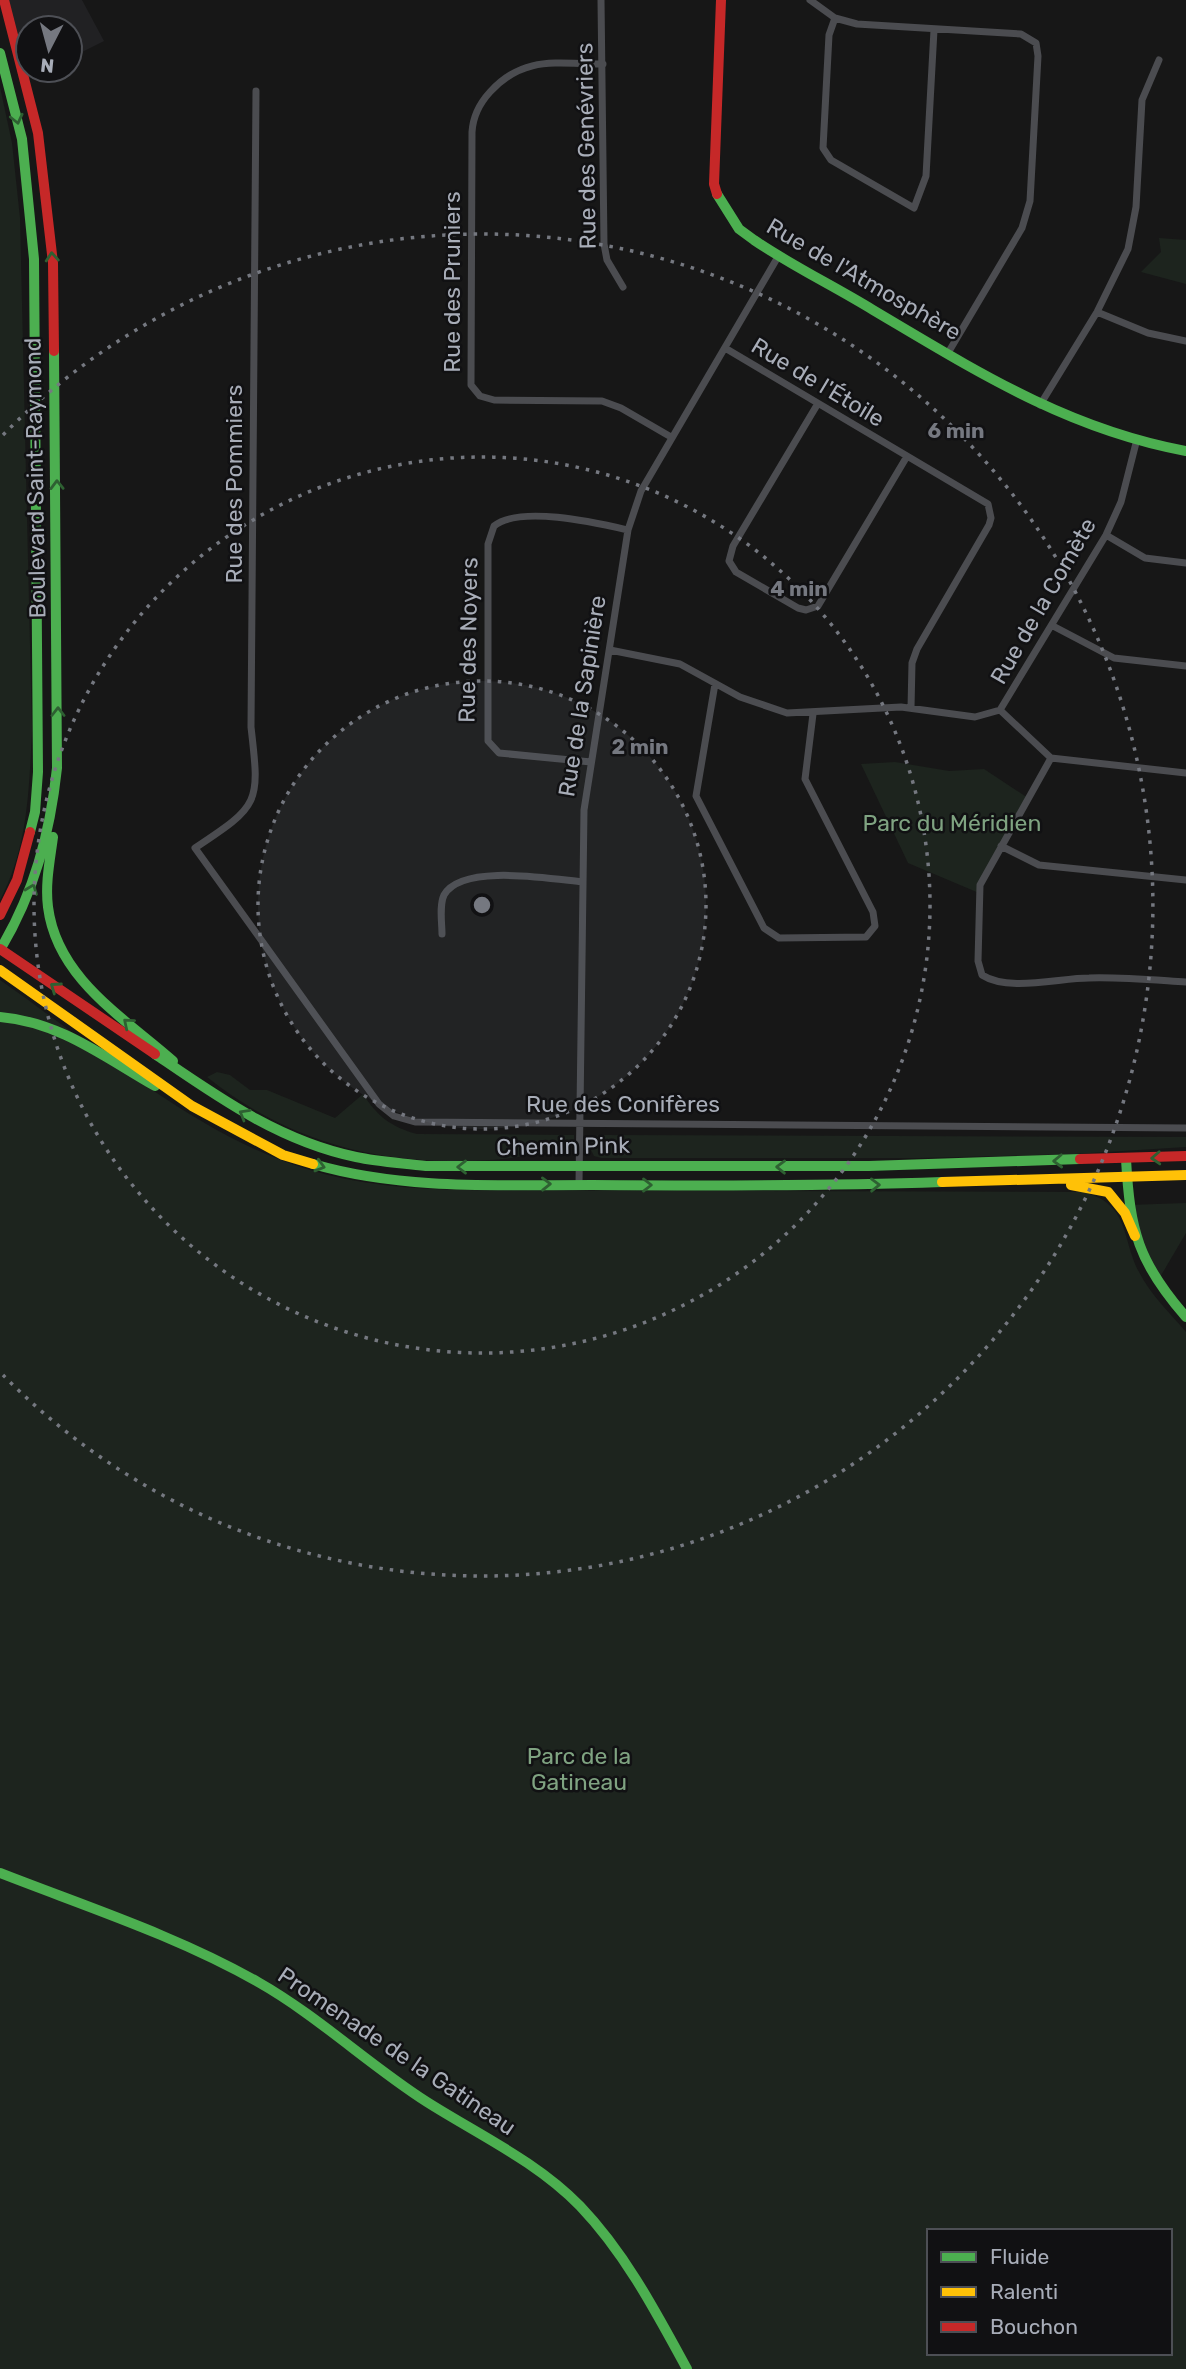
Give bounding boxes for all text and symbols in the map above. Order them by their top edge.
north arrow [14,14,84,84]
street label: Rue des Genévriers [570,42,602,250]
text: N [39,53,55,78]
one-way arrow [9,113,24,125]
street label: Rue des Pruniers [438,191,466,373]
street label: Rue de l'Atmosphère [762,212,966,346]
one-way arrow [45,251,60,262]
street label: Rue de l'Étoile [746,331,890,433]
street label: Boulevard Saint-Raymond [19,337,51,619]
street label: Rue des Pommiers [220,385,248,583]
text: 6 min [928,418,984,443]
one-way arrow [49,479,64,490]
street label: Rue de la Comète [984,513,1102,689]
street label: Rue des Noyers [453,557,483,723]
text: 4 min [770,576,828,601]
street label: Rue de la Sapinière [552,593,612,799]
one-way arrow [51,706,66,717]
text: 2 min [612,734,668,759]
park label: Parc du Méridien [863,809,1041,837]
one-way arrow [23,884,37,896]
centre of rings [470,893,494,917]
one-way arrow [50,983,63,995]
one-way arrow [124,1019,137,1031]
street label: Rue des Conifères [526,1090,720,1118]
one-way arrow [238,1109,251,1122]
street label: Chemin Pink [496,1131,630,1161]
one-way arrow [1150,1150,1161,1165]
one-way arrow [1052,1153,1062,1169]
one-way arrow [314,1158,326,1173]
one-way arrow [456,1159,467,1175]
one-way arrow [775,1159,786,1175]
one-way arrow [540,1177,551,1192]
one-way arrow [643,1177,653,1193]
one-way arrow [870,1177,881,1193]
park label: Parc de la Gatineau [527,1742,631,1796]
street label: Promenade de la Gatineau [273,1961,521,2141]
legend [927,2229,1172,2355]
text: Fluide [990,2244,1049,2269]
text: Ralenti [990,2279,1058,2304]
text: Bouchon [990,2314,1078,2339]

